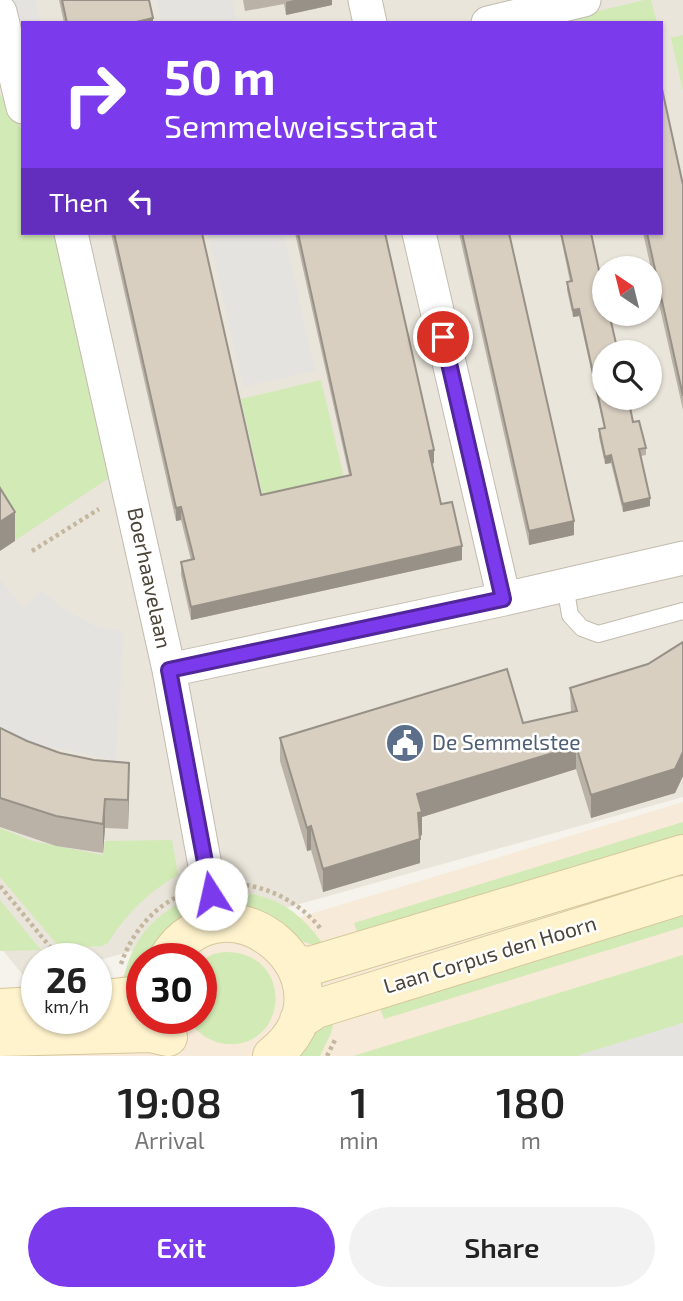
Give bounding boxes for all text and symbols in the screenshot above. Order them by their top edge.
text: 50 m [164,46,276,105]
icon: right [49,49,140,140]
text: Semmelweisstraat [164,106,438,144]
icon: left [122,182,160,220]
text: Then [49,186,108,217]
north arrow [592,256,662,326]
map controls [592,256,662,410]
pin [413,307,473,367]
icon: arrive [424,318,462,356]
button: search [592,340,662,410]
street label: Boerhaavelaan [123,505,178,651]
public building icon: De Semmelstee [384,722,426,764]
place label: De Semmelstee [432,729,581,754]
position arrow [174,857,248,931]
street label: Laan Corpus den Hoorn [380,909,599,998]
speed limit sign: 30 [126,943,217,1034]
text: 26 [46,958,87,1000]
text: km/h [44,995,89,1017]
text: 19:08 [118,1076,222,1126]
text: 1 [350,1076,368,1126]
text: 180 [496,1076,565,1126]
text: Arrival [135,1126,205,1154]
text: min [339,1126,379,1154]
text: m [521,1126,541,1154]
button: Exit [28,1207,335,1287]
button: Share [349,1207,655,1287]

